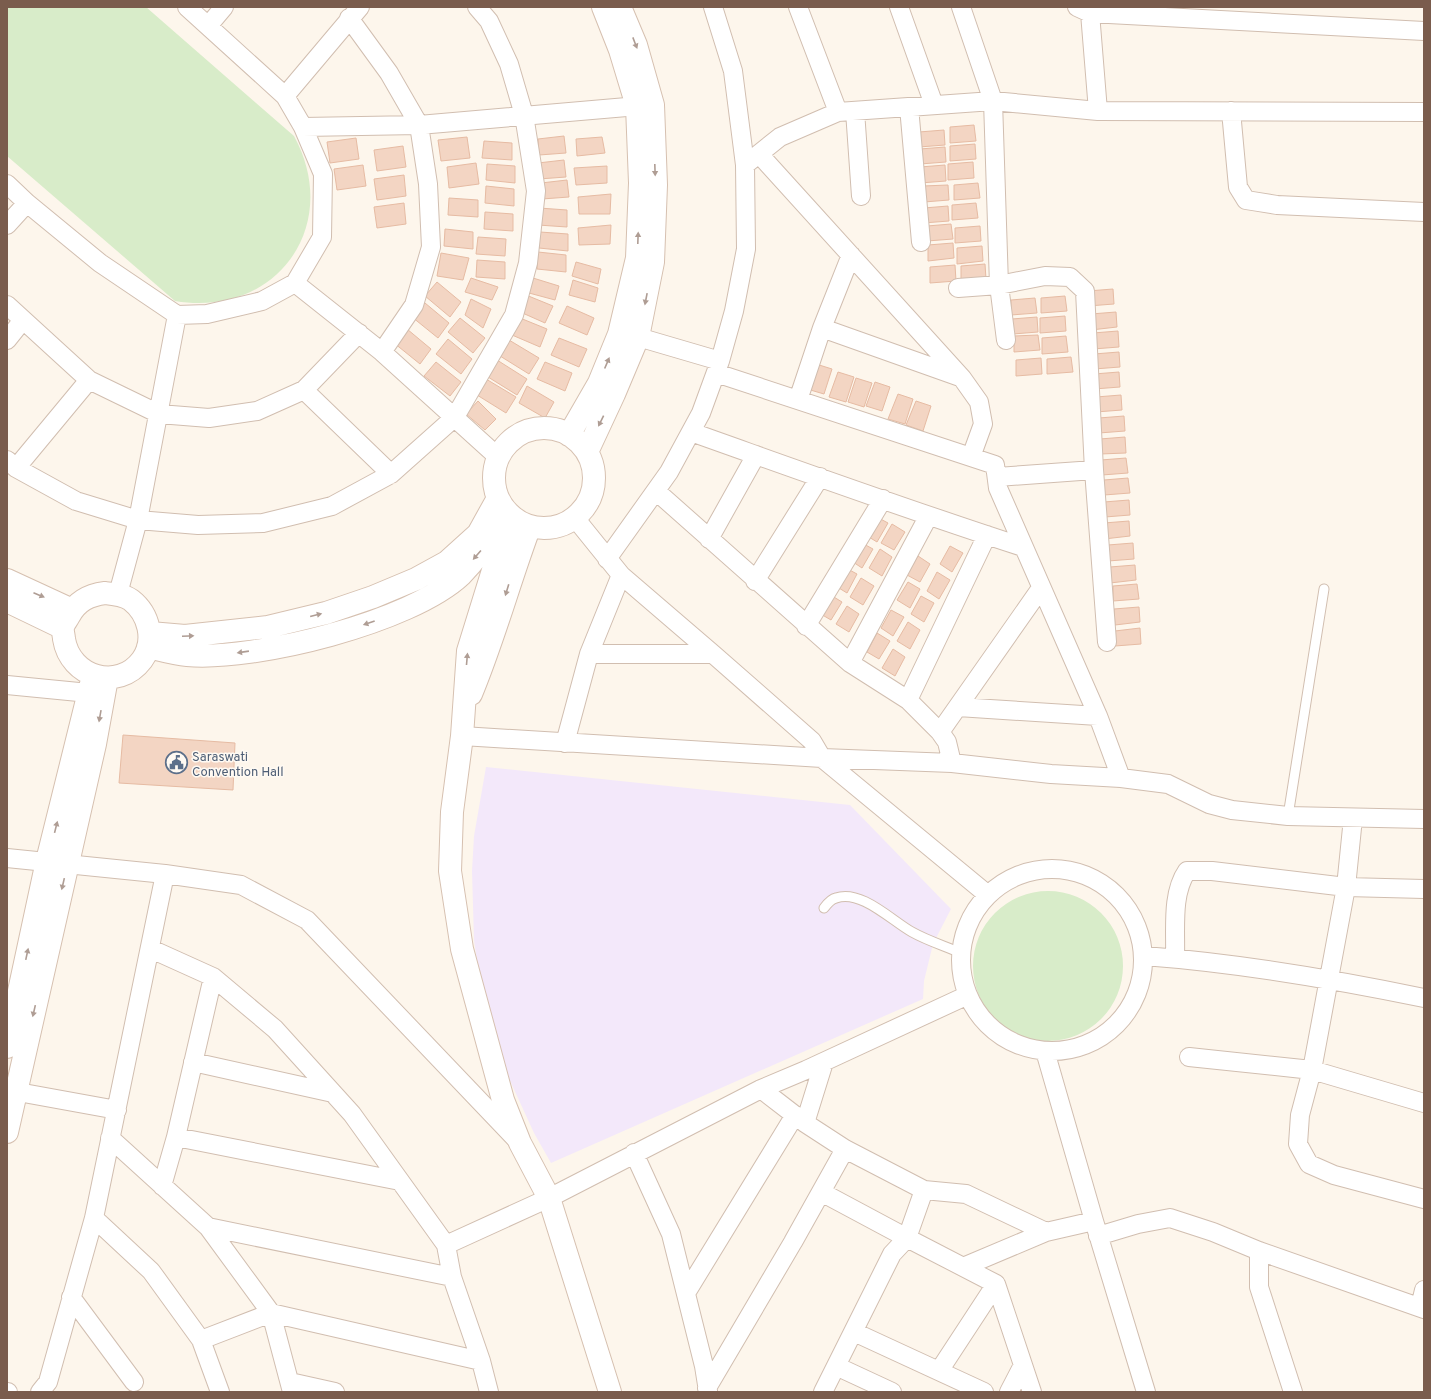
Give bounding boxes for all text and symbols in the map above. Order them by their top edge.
one-way arrow [632,37,638,49]
one-way arrow [652,164,659,176]
one-way arrow [635,231,641,244]
one-way arrow [642,293,648,306]
one-way arrow [604,357,610,369]
one-way arrow [598,415,604,427]
one-way arrow [473,550,482,560]
one-way arrow [504,584,510,596]
one-way arrow [34,593,46,599]
one-way arrow [311,612,323,618]
one-way arrow [363,620,375,626]
one-way arrow [182,632,194,639]
one-way arrow [237,649,249,655]
one-way arrow [464,653,471,665]
one-way arrow [97,710,103,722]
public building icon: Saraswati Convention Hall [164,750,190,776]
place label: Saraswati Convention Hall [192,750,284,781]
one-way arrow [53,821,59,833]
one-way arrow [59,878,65,890]
one-way arrow [25,948,31,960]
one-way arrow [30,1005,36,1017]

